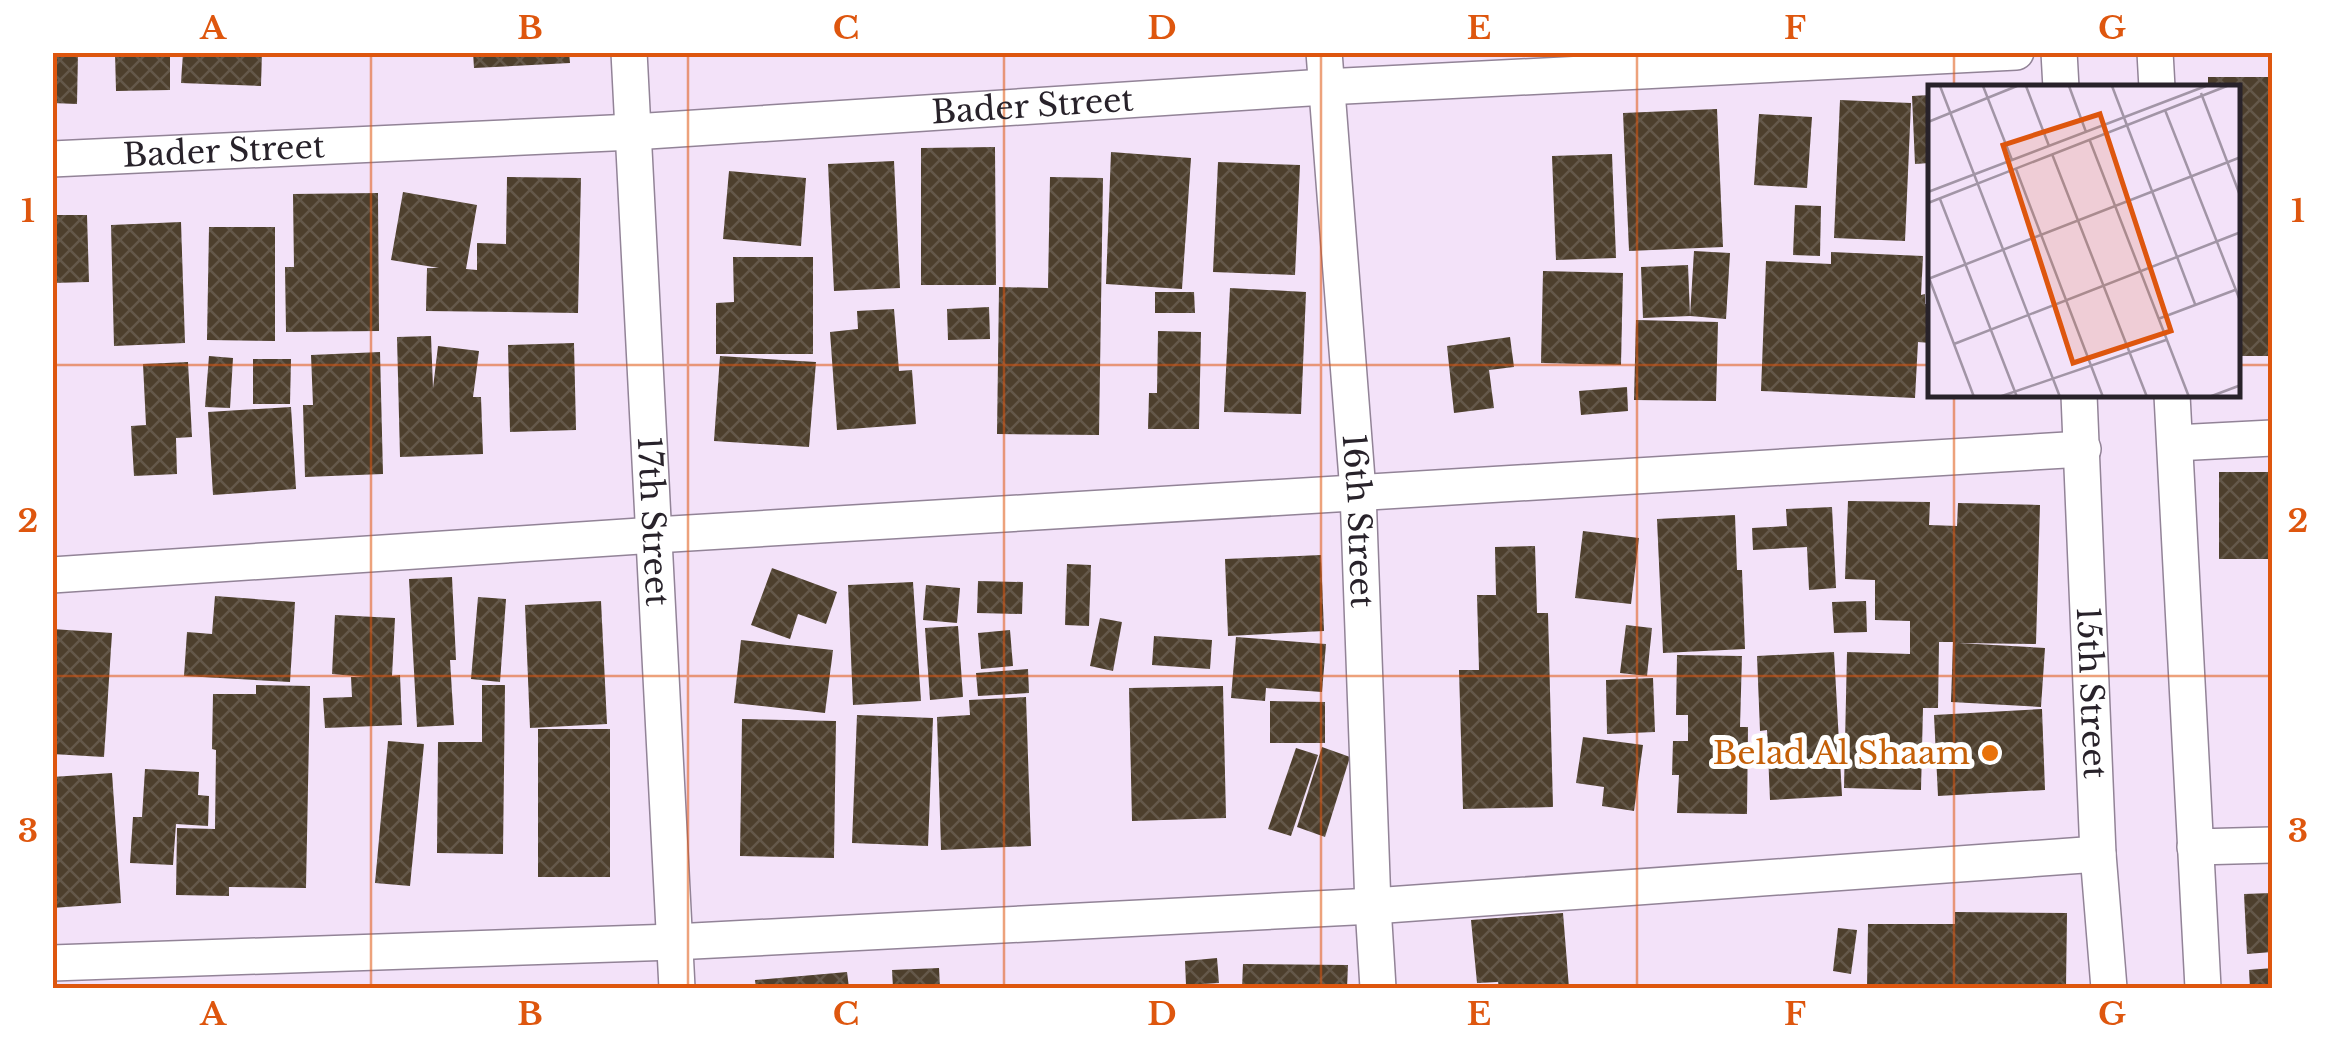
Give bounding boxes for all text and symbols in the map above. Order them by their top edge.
text: A [199,8,227,48]
text: B [517,8,543,48]
text: C [833,8,859,48]
text: D [1147,8,1177,48]
text: E [1467,8,1491,48]
text: F [1784,8,1806,48]
text: G [2098,8,2126,48]
street label: Bader Street [930,80,1135,133]
inset map [1928,85,2240,398]
street label: Bader Street [122,126,326,176]
text: 1 [21,191,35,231]
text: 1 [2291,191,2305,231]
street label: 16th Street [1334,432,1382,609]
street label: 17th Street [629,435,677,607]
text: 2 [18,501,38,541]
text: 2 [2288,501,2308,541]
street label: 15th Street [2068,606,2115,780]
place label: Belad Al Shaam [1713,733,1970,773]
marker: Belad Al Shaam [1979,742,2001,764]
text: 3 [18,811,38,851]
text: 3 [2288,811,2308,851]
text: A [199,994,227,1034]
text: B [517,994,543,1034]
text: C [833,994,859,1034]
text: D [1147,994,1177,1034]
text: E [1467,994,1491,1034]
text: F [1784,994,1806,1034]
text: G [2098,994,2126,1034]

